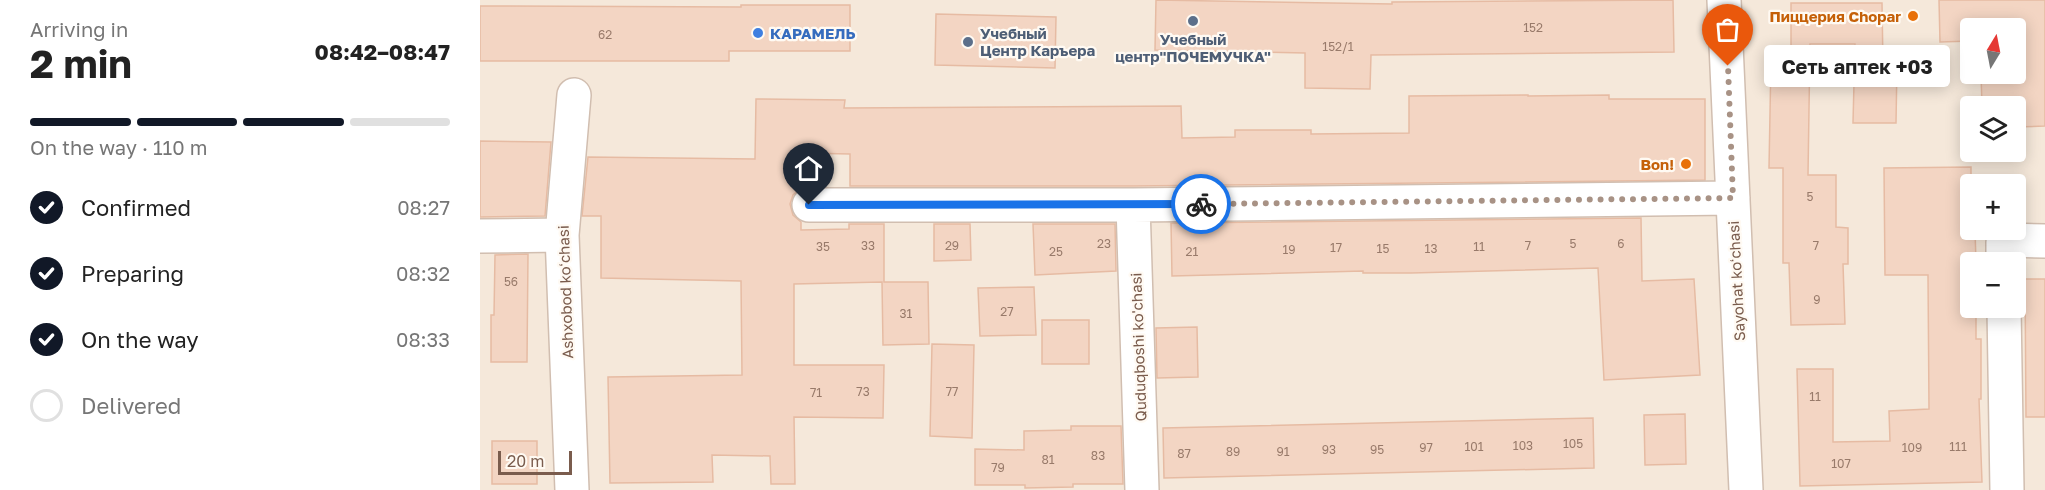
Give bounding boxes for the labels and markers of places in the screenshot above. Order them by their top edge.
pin [1702,4,1753,66]
place label: Пиццерия Chopar [1769,7,1901,25]
marker: Пиццерия Chopar [1906,9,1920,23]
marker: Учебный центр"ПОЧЕМУЧКА" [1186,14,1200,28]
place label: КАРАМЕЛЬ [770,24,855,42]
place label: Учебный Центр Каръера [980,24,1096,59]
marker: КАРАМЕЛЬ [751,26,765,40]
place label: Учебный центр"ПОЧЕМУЧКА" [1115,30,1271,65]
marker: Учебный Центр Каръера [961,35,975,49]
callout: Сеть аптек +03 [1764,45,1950,87]
pin [783,143,834,205]
place label: Bon! [1641,155,1674,173]
marker: Bon! [1679,157,1693,171]

